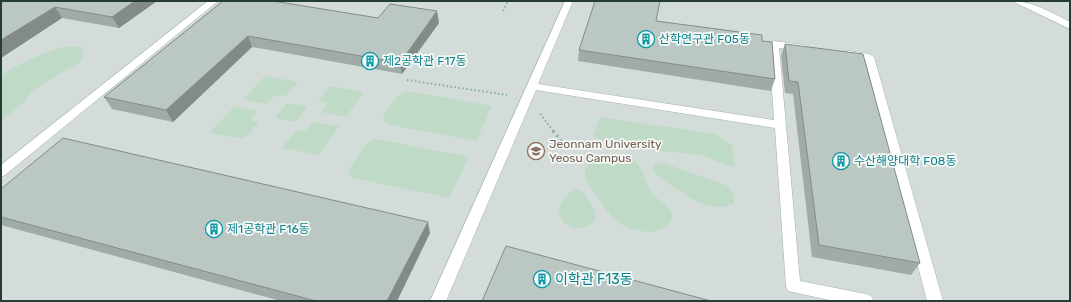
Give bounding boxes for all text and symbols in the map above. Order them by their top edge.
building icon: 산학연구관 F05동 [636,29,656,49]
place label: 산학연구관 F05동 [659,32,750,46]
building icon: 제2공학관 F17동 [360,51,380,71]
place label: 제2공학관 F17동 [383,54,467,68]
place label: Jeonnam University Yeosu Campus [549,137,662,165]
school or university icon: Jeonnam University Yeosu Campus [526,141,546,161]
building icon: 수산해양대학 F08동 [831,151,851,171]
place label: 수산해양대학 F08동 [854,154,956,168]
building icon: 제1공학관 F16동 [204,219,224,239]
place label: 제1공학관 F16동 [227,222,310,236]
building icon: 이학관 F13동 [532,269,552,289]
place label: 이학관 F13동 [555,271,633,288]

